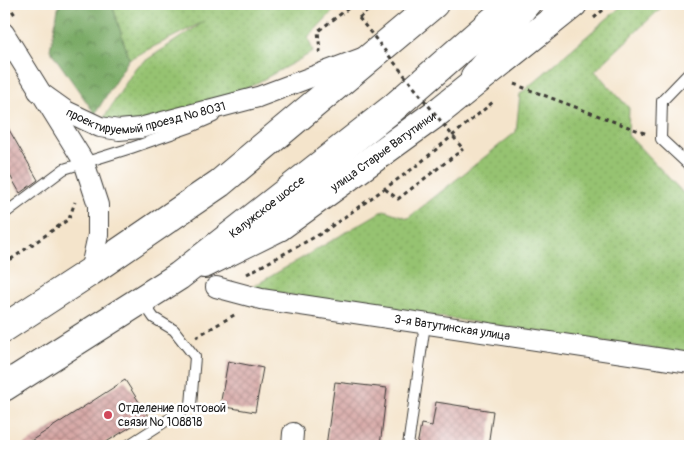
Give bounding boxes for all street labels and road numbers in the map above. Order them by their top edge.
street label: проектируемый проезд № 8031 [63,97,229,115]
street label: улица Старые Ватутинки [327,109,439,196]
street label: Калужское шоссе [226,173,308,242]
street label: 3-я Ватутинская улица [393,312,512,344]

